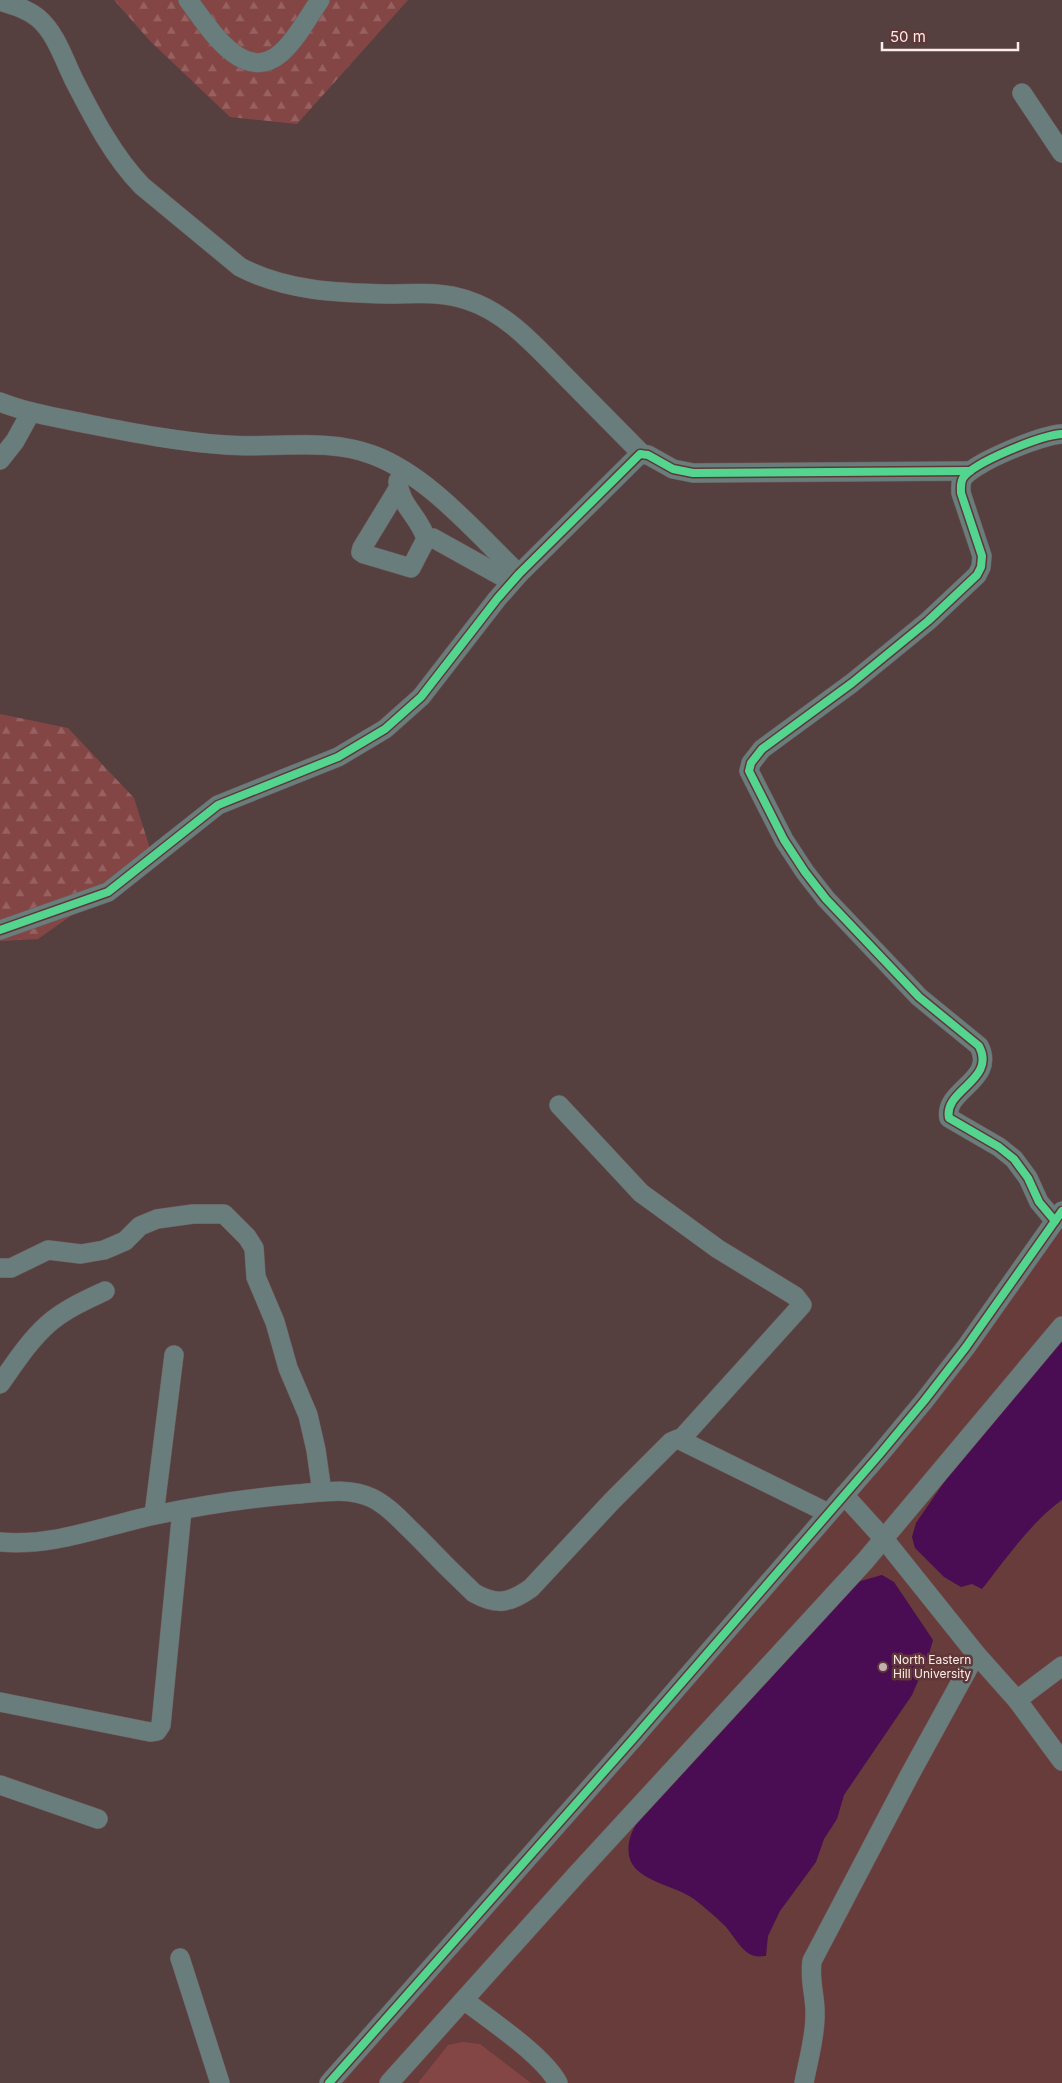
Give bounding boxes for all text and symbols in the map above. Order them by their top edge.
scale bar [882,20,1018,52]
text: 50 m [890,27,926,46]
place label: North Eastern Hill University [893,1652,971,1681]
marker: North Eastern Hill University [877,1661,889,1673]

